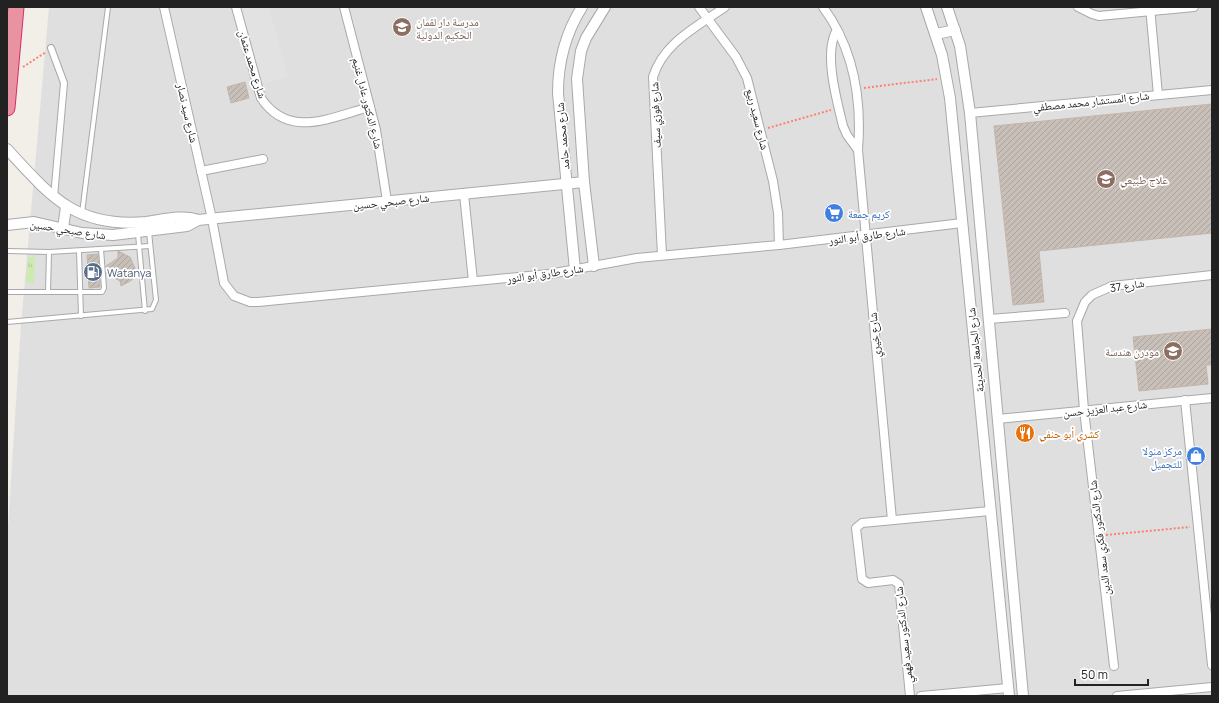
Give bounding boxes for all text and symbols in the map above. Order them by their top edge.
place label: مدرسة دار لقمان الحكيم الدولية [416,14,479,43]
school or university icon: مدرسة دار لقمان الحكيم الدولية [391,16,413,38]
street label: شارع محمد عثمان [235,28,271,100]
street label: شارع الدكتور عادل غنيم [348,56,387,150]
street label: شارع سيد نصار [174,81,202,144]
street label: شارع فوزي سيف [646,82,665,148]
street label: شارع سعيد ربيع [743,87,773,151]
street label: شارع المستشار محمد مصطفي [1032,87,1150,116]
street label: شارع محمد حامد [552,102,572,170]
school or university icon: علاج طبيعي [1095,168,1117,190]
place label: علاج طبيعي [1120,172,1168,188]
street label: شارع صبحي حسين [352,190,430,214]
supermarket icon: كريم جمعة [823,202,845,224]
place label: كريم جمعة [848,206,890,222]
street label: شارع صبحي حسين [29,216,107,244]
street label: شارع طارق أبو النور [827,223,906,247]
street label: شارع طارق أبو النور [505,260,584,286]
fuel station icon: Watanya [82,261,104,283]
place label: Watanya [107,265,151,280]
street label: شارع 37 [1109,275,1145,295]
street label: شارع الجامعة الحديثة [963,307,987,393]
street label: شارع خيري [865,312,885,358]
school or university icon: مودرن هندسة [1162,340,1184,362]
place label: مودرن هندسة [1105,344,1159,359]
street label: شارع عبد العزيز حسن [1062,396,1148,420]
restaurant icon: كشري أبو حنفي [1014,422,1036,444]
place label: كشري أبو حنفي [1039,426,1100,442]
place label: مركز منولا للتجميل [1142,443,1182,471]
shop icon: مركز منولا للتجميل [1185,445,1207,467]
street label: شارع الدكتور فكري سعد الدين [1084,479,1115,597]
street label: شارع الدكتور سعيد فهمي [890,586,917,684]
scale bar [1075,661,1148,687]
text: 50 m [1081,666,1108,683]

